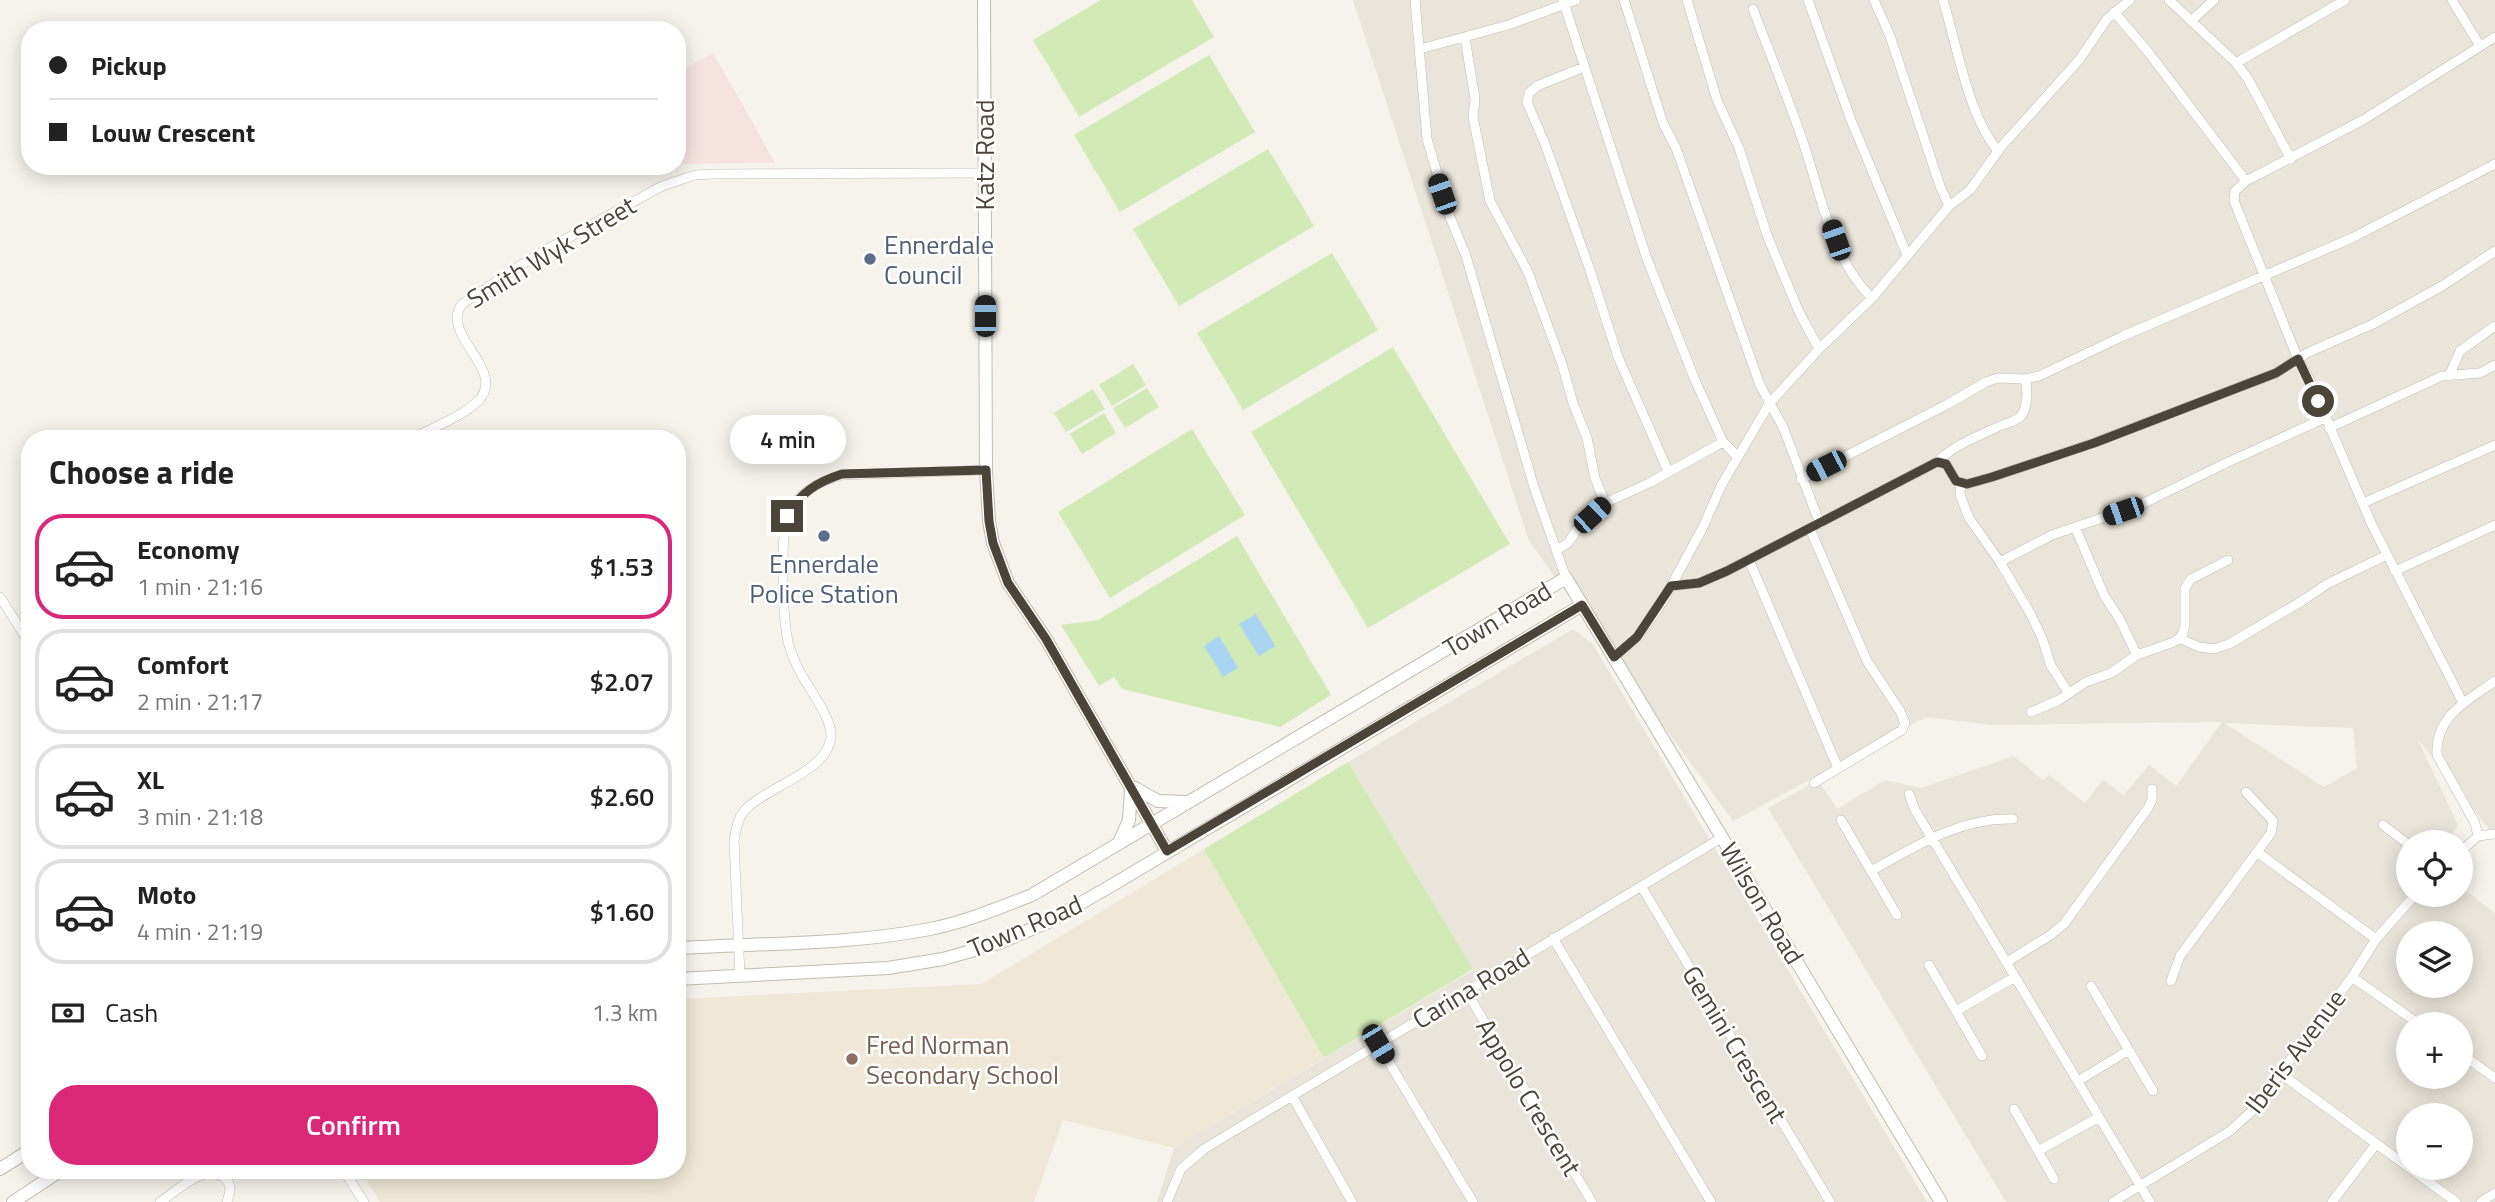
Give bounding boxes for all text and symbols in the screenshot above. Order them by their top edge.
text: Pickup [91,46,167,85]
street label: Katz Road [965,100,1004,210]
text: Louw Crescent [91,113,255,152]
car [1426,171,1459,217]
street label: Smith Wyk Street [459,186,643,318]
car [1820,217,1853,263]
place label: Ennerdale Council [884,225,994,294]
marker: Ennerdale Council [862,251,878,267]
car [975,295,996,337]
route start [2302,385,2334,417]
callout: 4 min [729,414,845,463]
text: 4 min [760,422,816,457]
car [1803,447,1850,485]
text: Choose a ride [49,448,234,496]
car [1570,493,1615,537]
car [2100,494,2147,528]
route end [771,500,803,532]
marker: Ennerdale Police Station [816,528,832,544]
text: Economy [137,530,239,569]
icon: car [53,535,116,598]
place label: Ennerdale Police Station [749,544,899,613]
text: $1.53 [590,547,654,586]
text: 1 min · 21:16 [137,569,263,604]
street label: Town Road [1435,571,1559,667]
text: Comfort [137,645,229,684]
icon: car [53,650,116,713]
text: $2.07 [590,662,654,701]
text: 2 min · 21:17 [137,684,263,719]
text: XL [137,760,164,799]
icon: car [53,765,116,828]
text: $2.60 [590,777,654,816]
text: 3 min · 21:18 [137,799,263,834]
map controls [2396,830,2473,1180]
button: locate [2396,830,2473,907]
street label: Wilson Road [1710,834,1814,972]
text: Moto [137,875,196,914]
icon: car [53,880,116,943]
street label: Town Road [962,884,1088,968]
text: $1.60 [590,892,654,931]
text: 4 min · 21:19 [137,914,263,949]
button: layers [2396,921,2473,998]
street label: Carina Road [1405,938,1537,1038]
street label: Gemini Crescent [1673,958,1797,1130]
street label: Iberis Avenue [2235,981,2355,1121]
text: Cash [105,993,158,1032]
icon: cash [49,994,87,1032]
text: 1.3 km [592,995,658,1030]
street label: Appolo Crescent [1467,1011,1591,1183]
button: + [2396,1012,2473,1089]
car [1359,1021,1398,1067]
place label: Fred Norman Secondary School [866,1025,1059,1094]
marker: Fred Norman Secondary School [844,1051,860,1067]
button: Confirm [49,1085,658,1165]
button: − [2396,1103,2473,1180]

